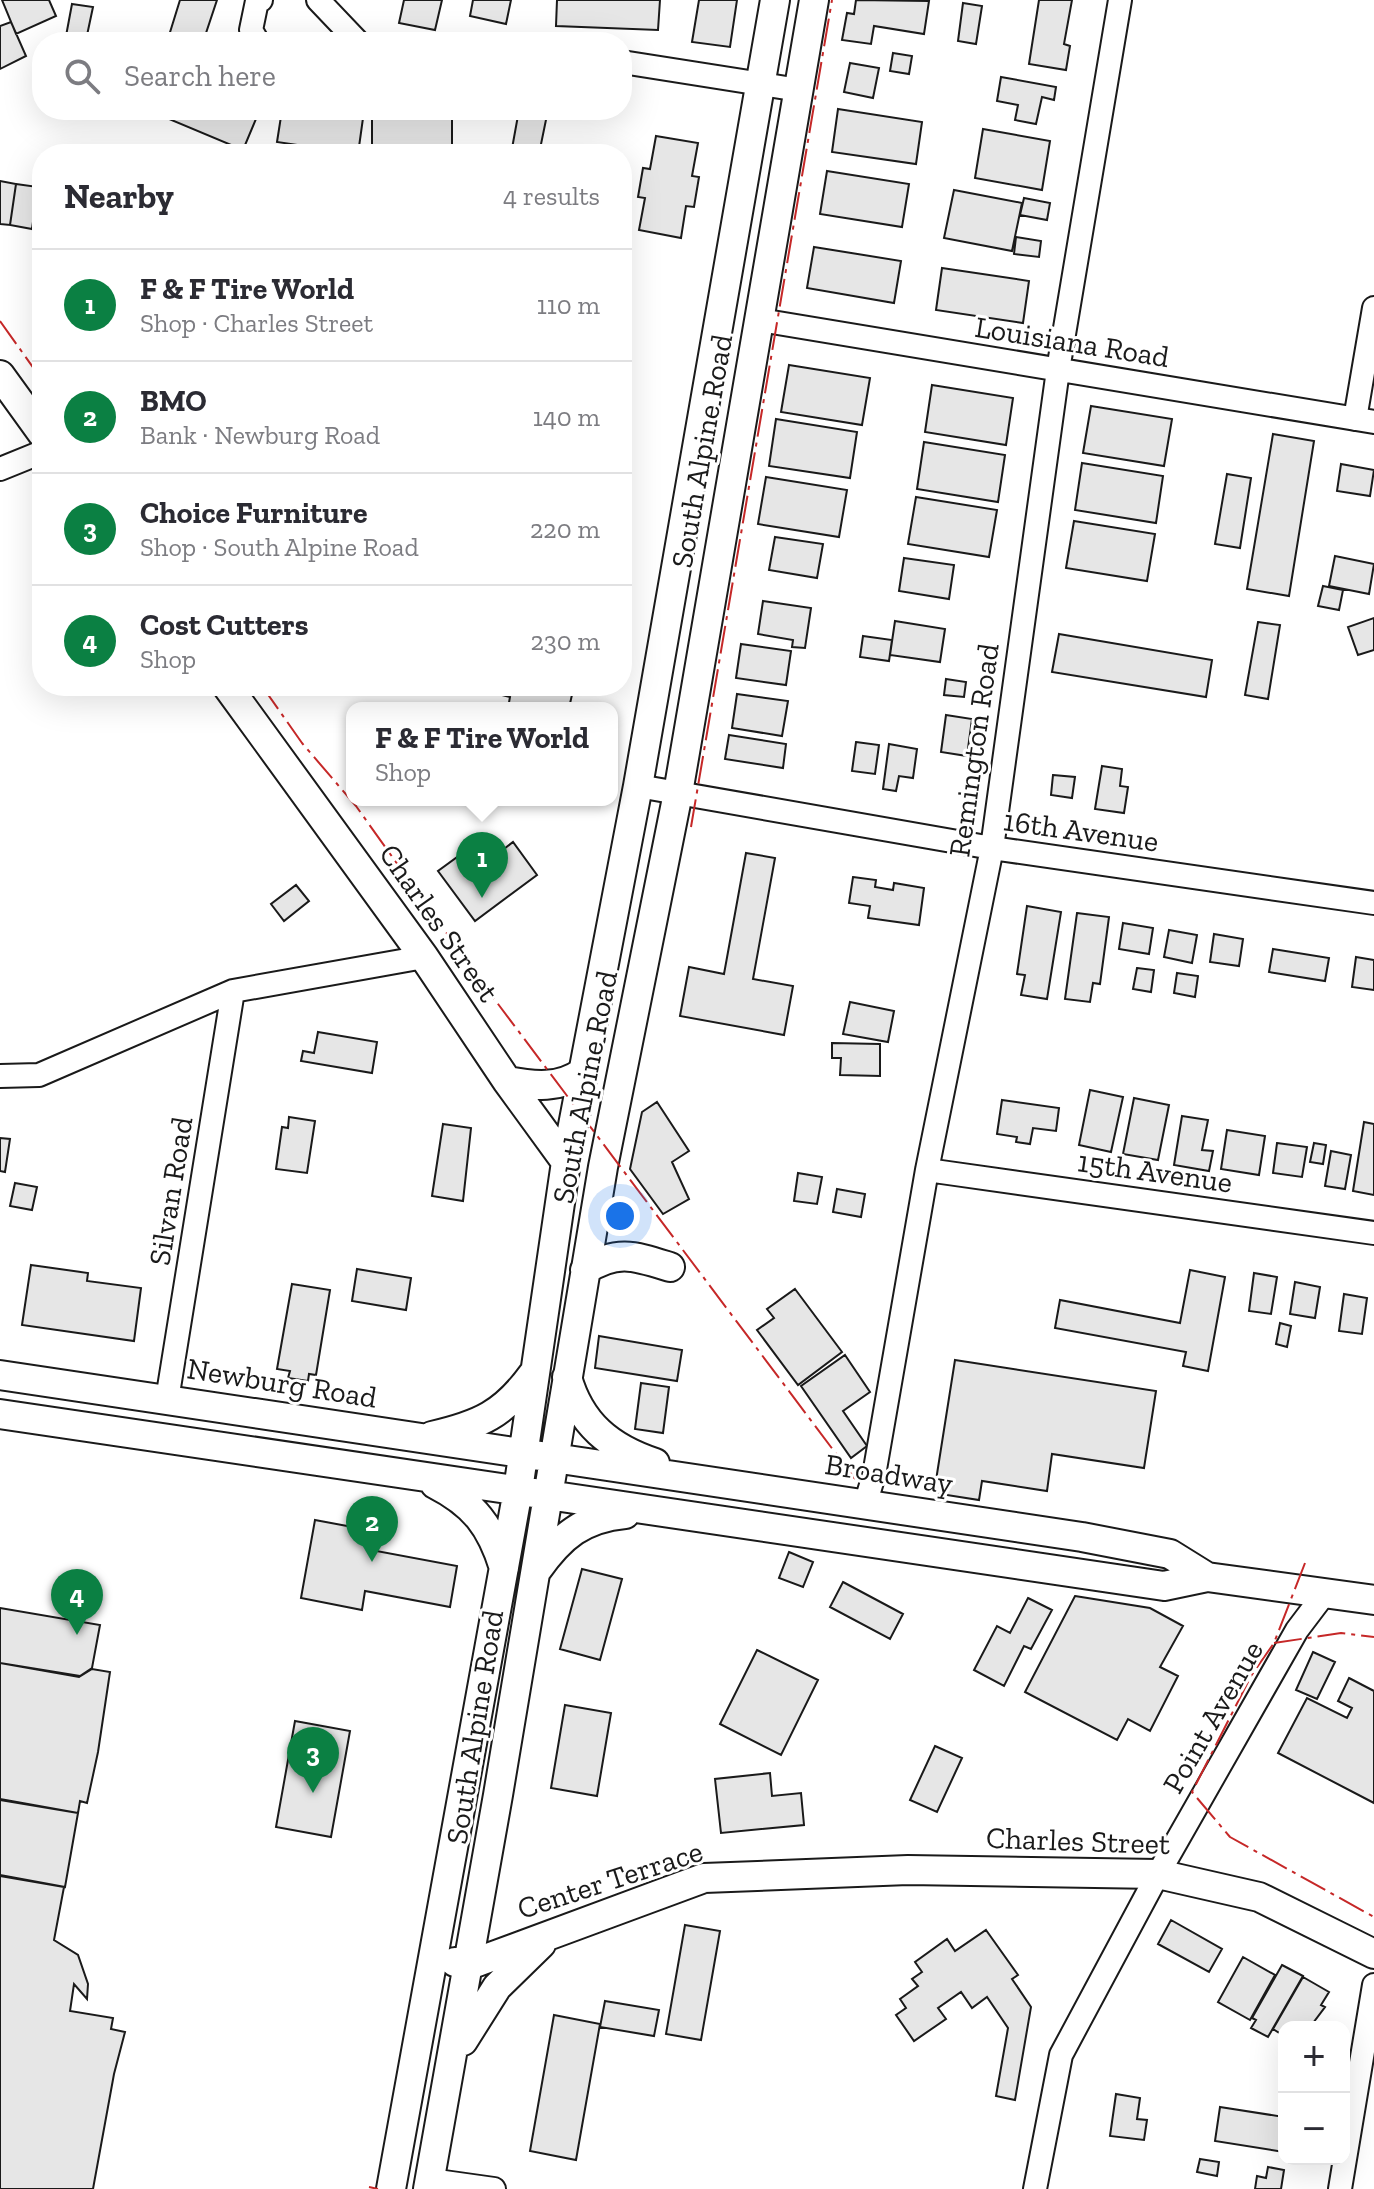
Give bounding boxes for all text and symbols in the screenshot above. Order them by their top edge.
search box [32,32,632,120]
icon: search [60,54,104,98]
text: Search here [124,58,276,94]
text: Nearby [64,176,174,217]
text: 4 results [503,180,600,212]
text: F & F Tire World [140,271,354,307]
text: 1 [85,289,95,321]
text: 110 m [537,289,600,321]
text: Shop · Charles Street [140,307,373,339]
street label: Louisiana Road [972,309,1172,375]
street label: South Alpine Road [664,331,740,571]
text: BMO [140,383,207,419]
text: 2 [83,401,97,433]
text: 140 m [533,401,600,433]
text: Bank · Newburg Road [140,419,380,451]
text: Choice Furniture [140,495,367,531]
text: 3 [83,513,97,545]
text: 220 m [530,513,600,545]
text: Shop · South Alpine Road [140,531,419,563]
text: Cost Cutters [140,607,309,643]
text: 4 [83,625,97,657]
text: 230 m [531,625,600,657]
street label: Remington Road [941,640,1007,859]
text: Shop [140,643,196,675]
popup [346,702,618,806]
text: F & F Tire World [375,720,589,756]
text: Shop [375,756,431,788]
street label: 16th Avenue [1001,802,1161,860]
pin: 1 [456,832,508,898]
street label: Charles Street [371,837,507,1009]
street label: South Alpine Road [545,967,625,1207]
street label: Silvan Road [141,1113,201,1268]
street label: 15th Avenue [1076,1143,1234,1201]
your location [600,1196,640,1236]
street label: Newburg Road [185,1350,380,1416]
street label: Broadway [822,1446,956,1502]
pin: 2 [346,1496,398,1562]
pin: 4 [51,1569,103,1635]
street label: South Alpine Road [439,1607,511,1847]
street label: Point Avenue [1155,1635,1271,1799]
pin: 3 [287,1727,339,1793]
street label: Charles Street [985,1820,1171,1862]
street label: Center Terrace [513,1833,707,1927]
map controls [1278,2021,1350,2165]
button: + [1278,2021,1350,2093]
button: − [1278,2093,1350,2165]

